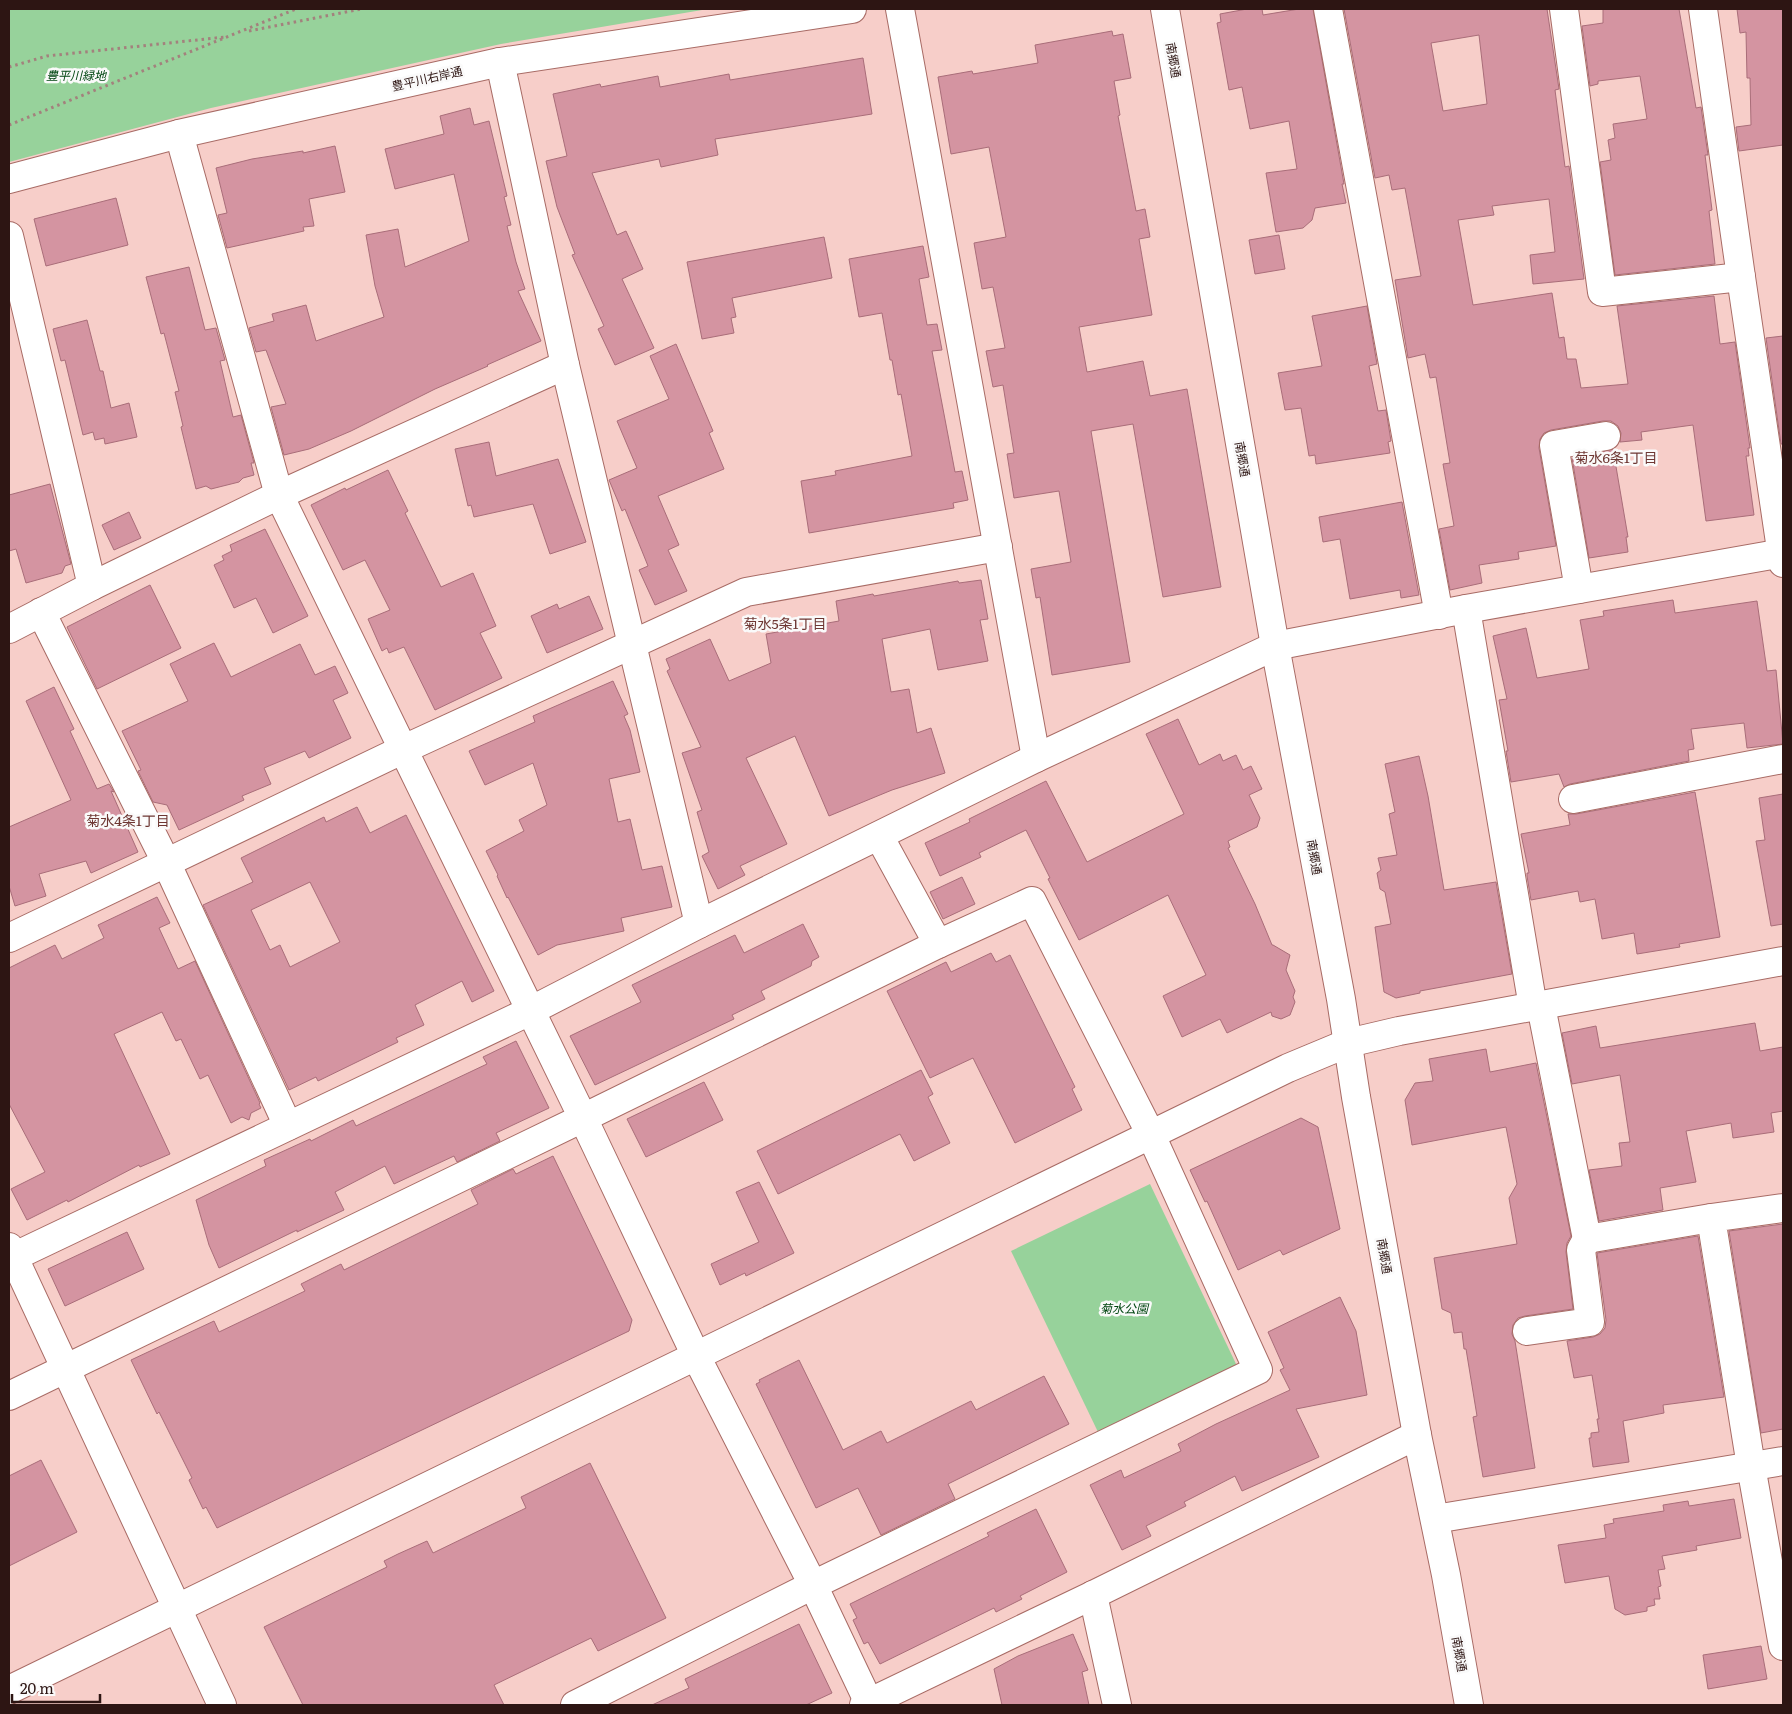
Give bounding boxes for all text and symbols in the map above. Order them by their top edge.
street label: 南郷通 [1162,41,1186,79]
street label: 豊平川右岸通 [390,61,464,95]
park label: 豊平川緑地 [46,66,108,84]
street label: 南郷通 [1231,440,1255,478]
district label: 菊水6条1丁目 [1574,447,1658,467]
district label: 菊水5条1丁目 [744,613,826,633]
district label: 菊水4条1丁目 [86,810,170,830]
street label: 南郷通 [1303,838,1327,876]
street label: 南郷通 [1373,1237,1397,1275]
park label: 菊水公園 [1100,1299,1150,1317]
street label: 南郷通 [1448,1635,1472,1673]
scale bar [12,1672,100,1704]
text: 20 m [20,1676,54,1699]

